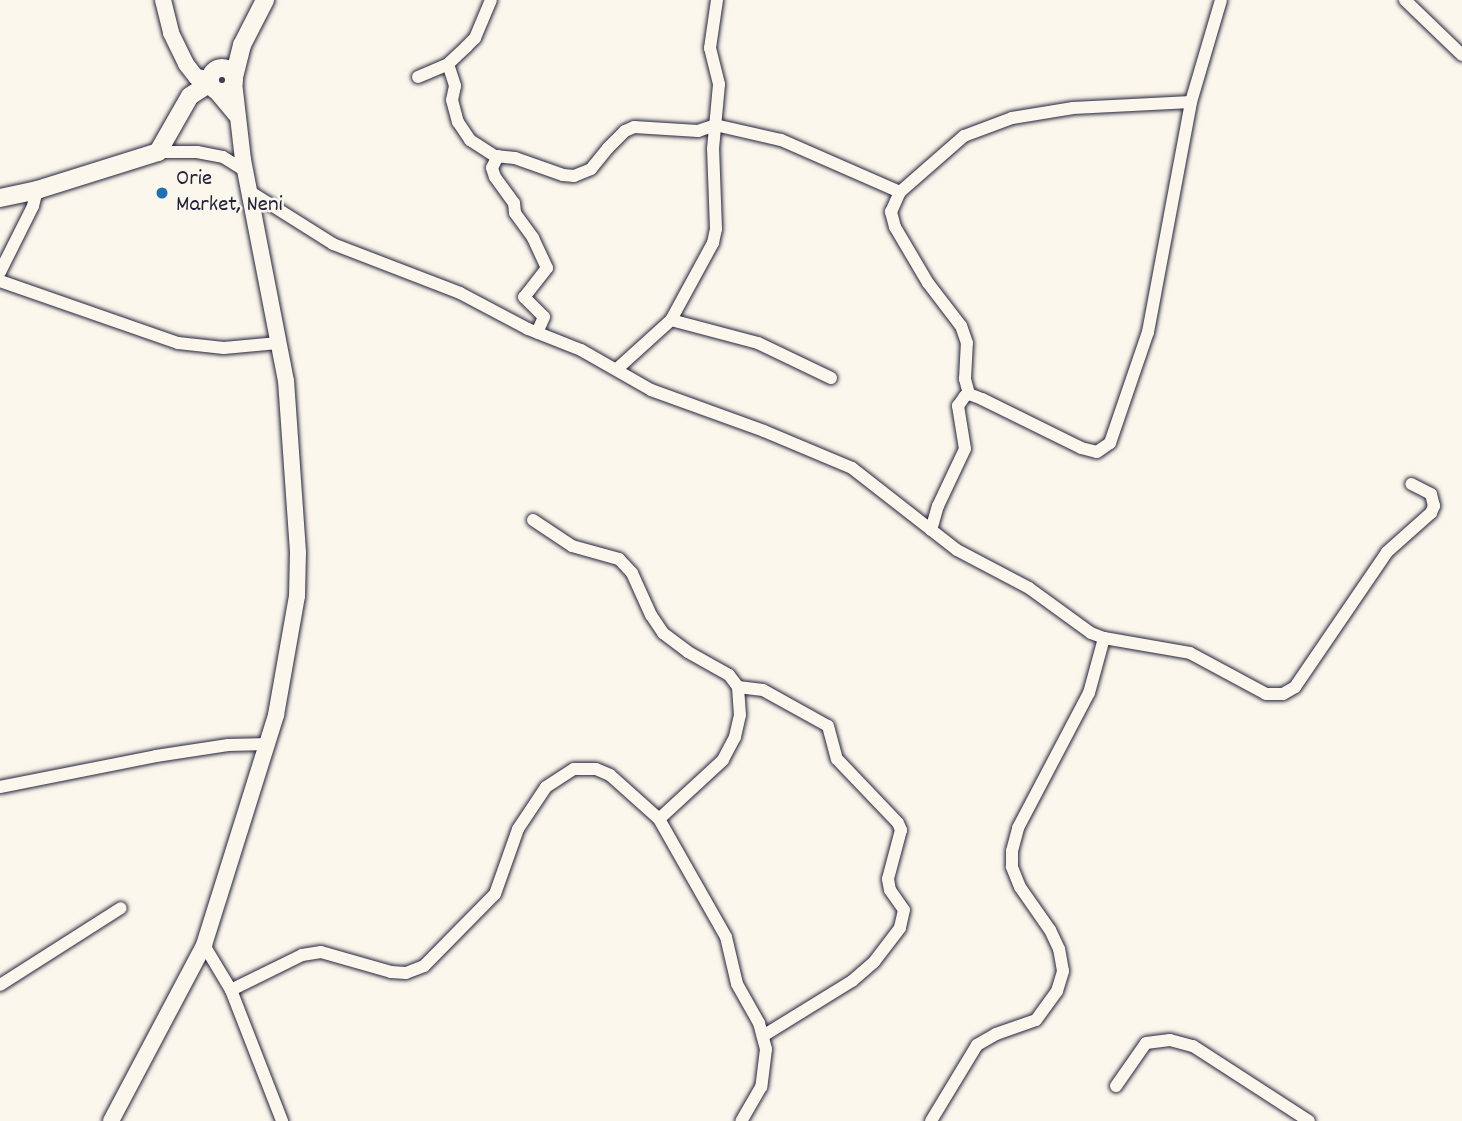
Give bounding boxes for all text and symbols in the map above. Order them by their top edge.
place label: Orie Market, Neni [176,166,283,220]
marker: Orie Market, Neni [154,185,170,201]

